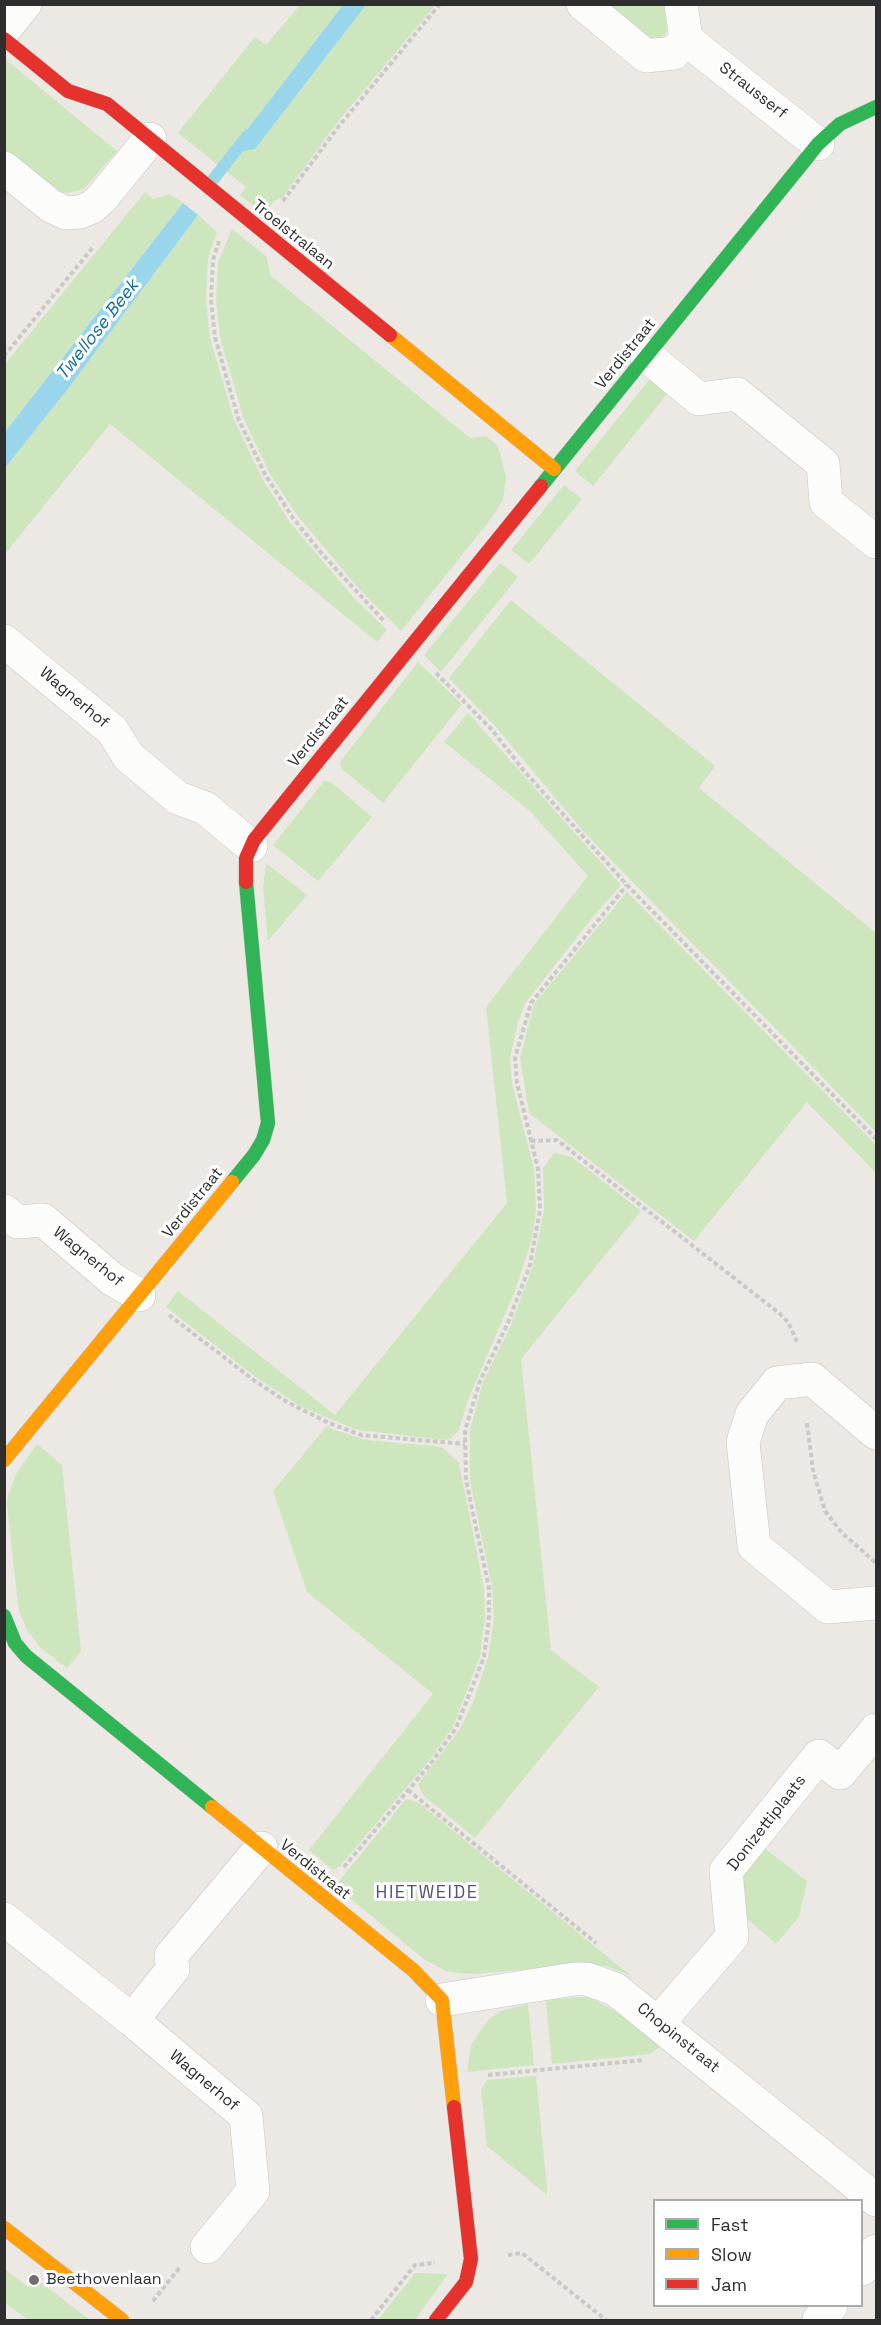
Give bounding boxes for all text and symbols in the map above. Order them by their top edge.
street label: Strausserf [715,58,791,124]
street label: Troelstralaan [248,196,338,274]
water label: Twellose Beek [52,275,144,385]
street label: Verdistraat [592,315,660,393]
street label: Wagnerhof [35,663,113,733]
street label: Verdistraat [285,693,353,771]
street label: Verdistraat [159,1164,227,1242]
street label: Wagnerhof [49,1223,127,1291]
street label: Donizettiplaats [724,1771,810,1875]
street label: Verdistraat [276,1836,354,1904]
district label: HIETWEIDE [376,1882,478,1904]
street label: Chopinstraat [633,1999,723,2077]
street label: Wagnerhof [165,2046,243,2116]
legend [653,2199,863,2307]
text: Fast [711,2213,748,2236]
text: Slow [711,2243,752,2266]
place label: Beethovenlaan [46,2270,162,2290]
marker: Beethovenlaan [27,2273,41,2287]
text: Jam [711,2273,747,2296]

